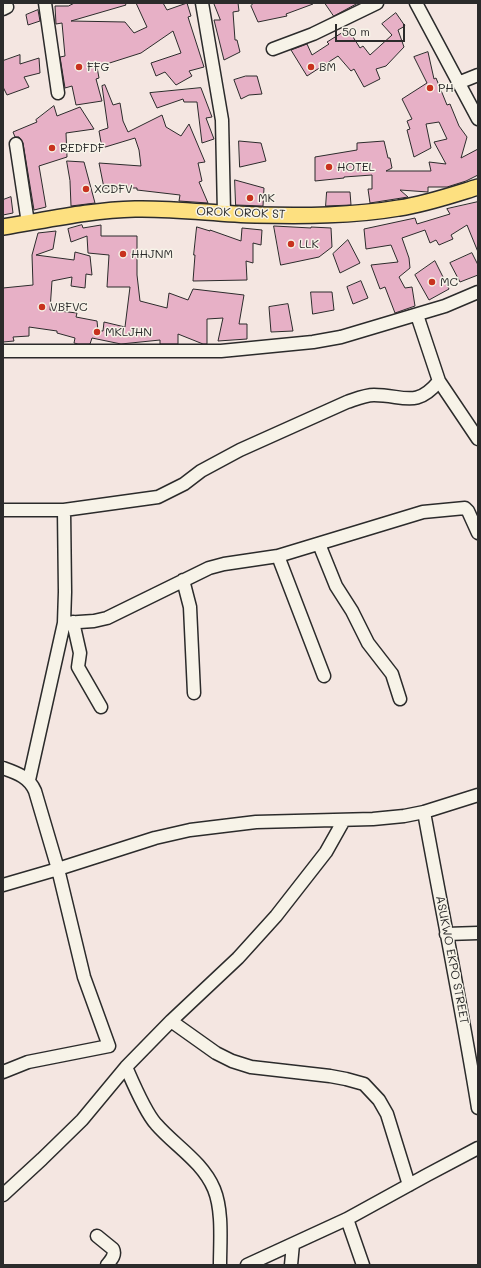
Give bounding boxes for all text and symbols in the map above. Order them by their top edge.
scale bar [337,16,407,42]
text: 50 m [342,23,370,39]
place label: FFG [87,60,109,74]
place label: BM [319,60,336,74]
marker: FFG [74,62,84,72]
marker: BM [306,62,316,72]
place label: PH [438,81,454,95]
marker: PH [425,83,435,93]
place label: REDFDF [60,141,104,155]
marker: REDFDF [47,143,57,153]
place label: HOTEL [337,160,375,174]
marker: HOTEL [324,162,334,172]
place label: XCDFV [94,182,133,196]
marker: XCDFV [81,184,91,194]
place label: MK [258,191,275,205]
marker: MK [245,193,255,203]
street label: OROK OROK ST [196,204,286,222]
place label: LLK [299,237,319,251]
marker: LLK [286,239,296,249]
place label: HHJNM [131,247,173,261]
marker: HHJNM [118,249,128,259]
place label: MC [440,275,458,289]
marker: MC [427,277,437,287]
place label: VBFVC [50,300,88,314]
marker: VBFVC [37,302,47,312]
place label: MKLJHN [105,325,152,339]
marker: MKLJHN [92,327,102,337]
street label: ASUKWO EKPO STREET [432,895,472,1025]

